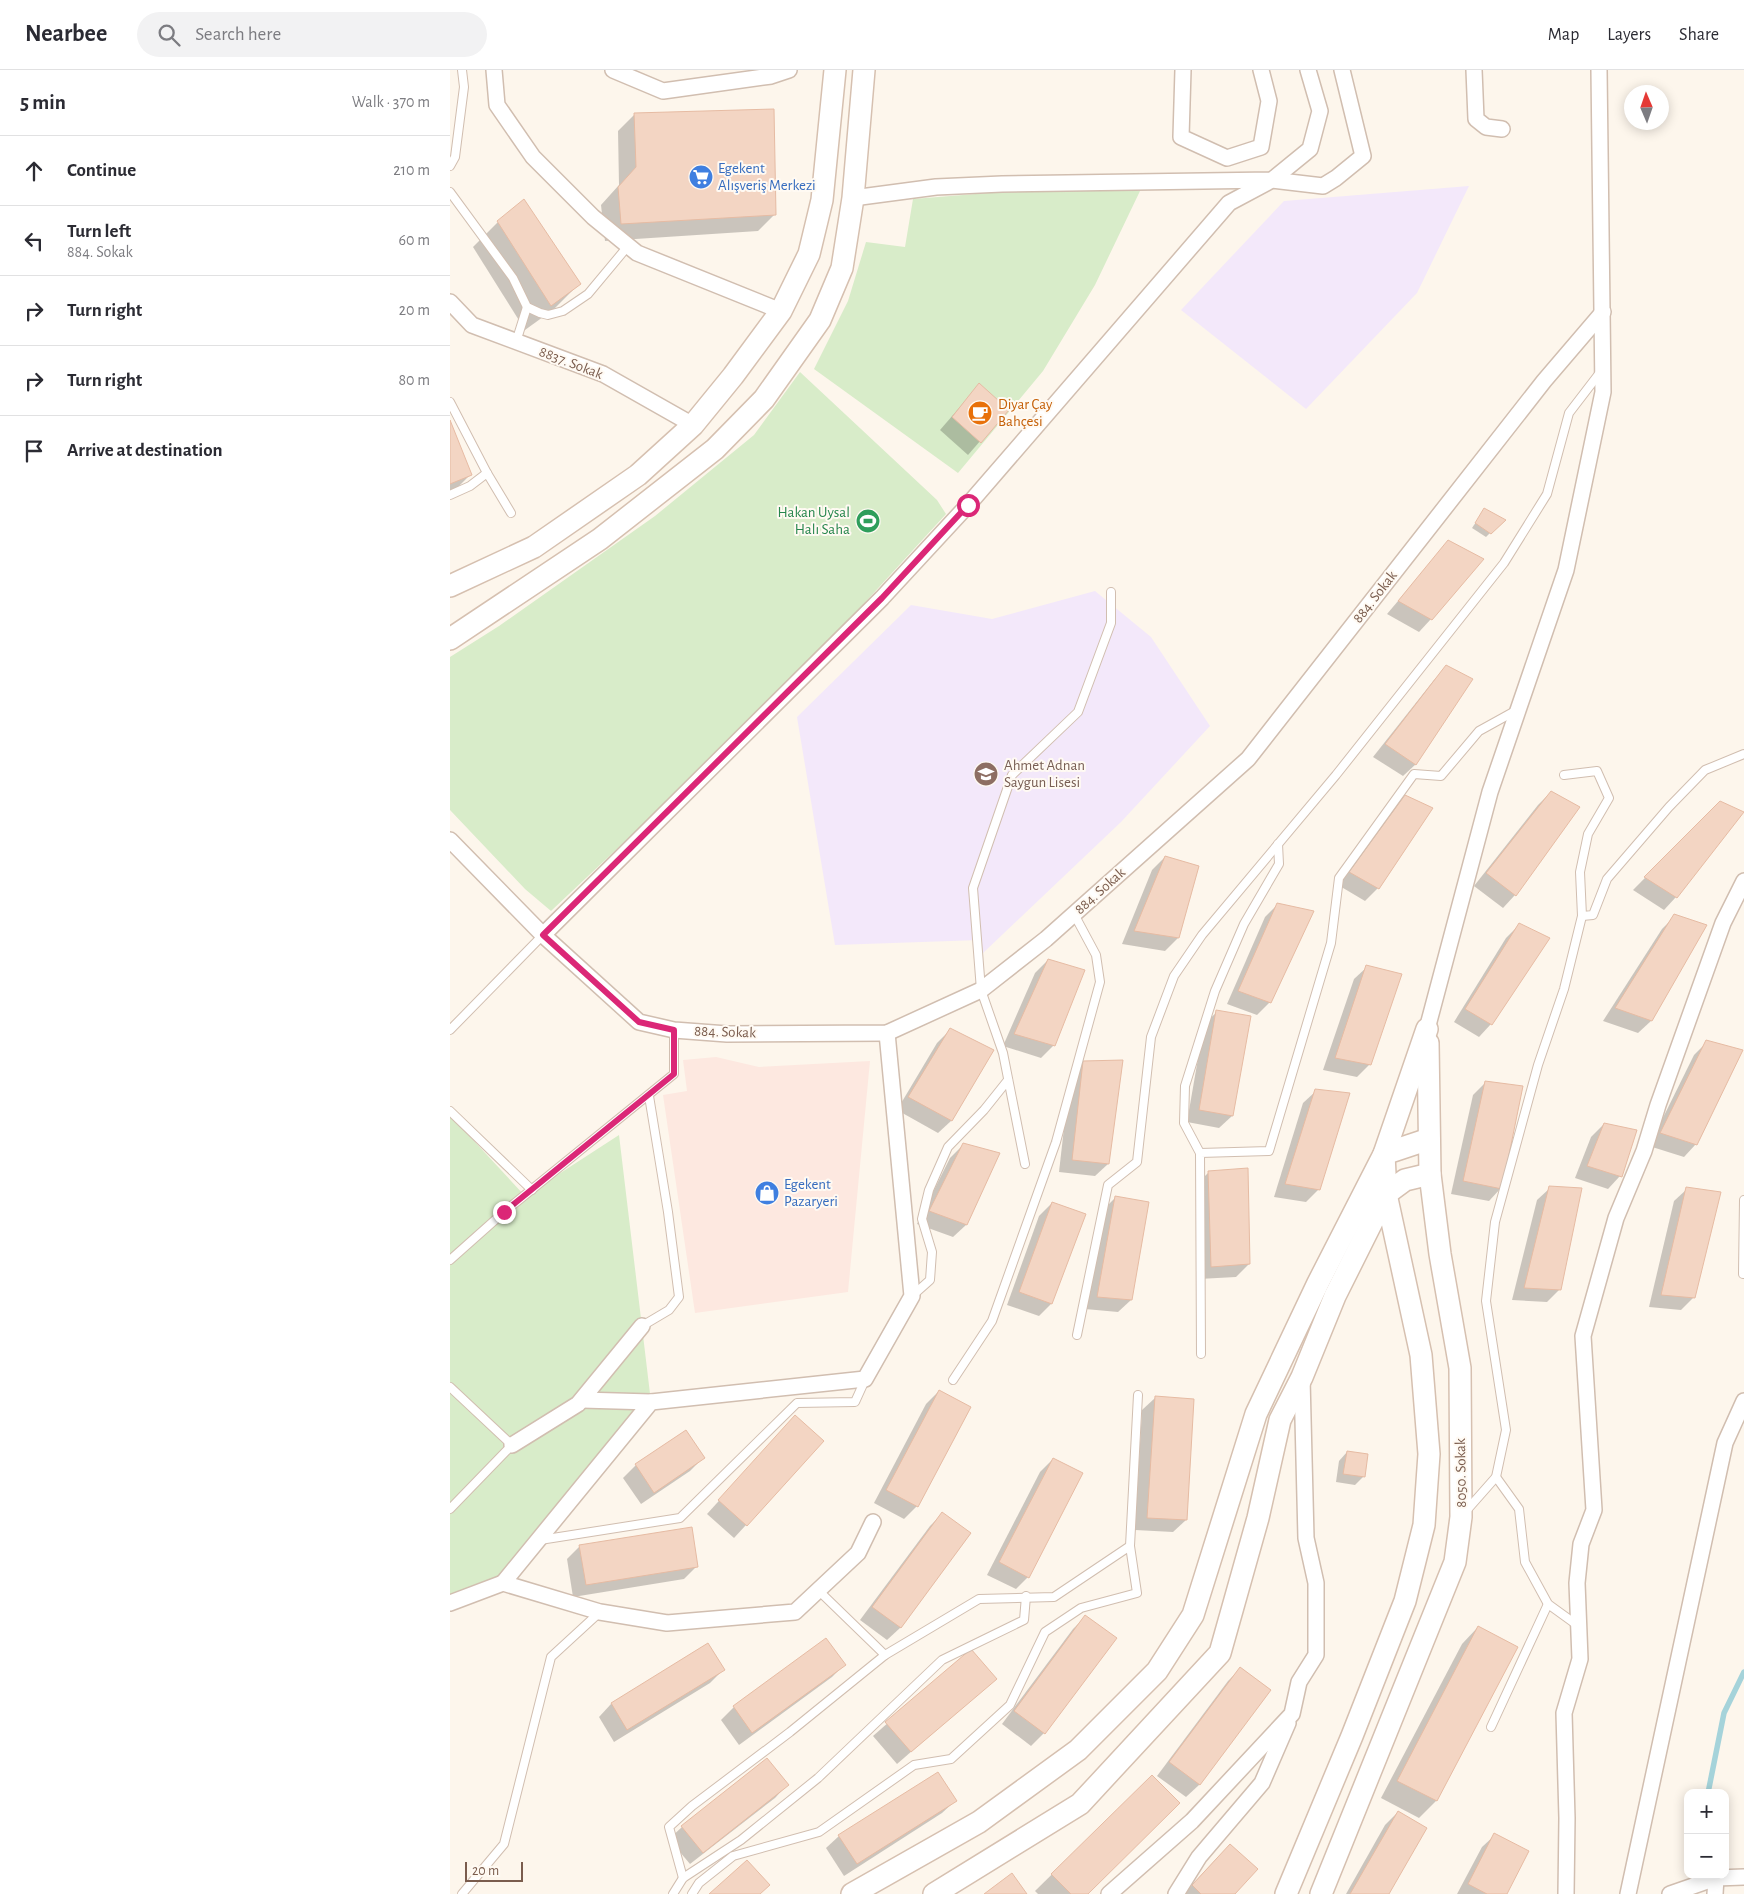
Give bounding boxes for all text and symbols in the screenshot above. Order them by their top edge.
search box [137,12,487,57]
icon: search [155,21,183,49]
text: Nearbee [25,22,107,46]
text: Search here [195,25,281,44]
text: Map [1548,26,1579,44]
text: Layers [1607,26,1651,44]
text: Share [1679,26,1719,44]
north arrow [1624,85,1669,130]
text: 5 min [20,92,66,113]
text: Walk · 370 m [352,94,430,110]
icon: ahead [20,157,48,185]
text: Continue [67,161,136,180]
place label: Egekent Alışveriş Merkezi [718,161,816,193]
text: 210 m [393,162,430,178]
supermarket icon: Egekent Alışveriş Merkezi [688,164,714,190]
text: Turn left [67,222,131,241]
icon: left [20,227,48,255]
text: 60 m [399,232,430,248]
text: 884. Sokak [67,244,133,260]
icon: right [20,297,48,325]
text: Turn right [67,301,142,320]
text: 20 m [399,302,430,318]
street label: 8837. Sokak [537,344,605,382]
icon: right [20,367,48,395]
text: Turn right [67,371,142,390]
text: 80 m [399,372,430,388]
place label: Diyar Çay Bahçesi [998,397,1053,429]
cafe icon: Diyar Çay Bahçesi [967,400,993,426]
icon: arrive [20,437,48,465]
text: Arrive at destination [67,441,223,460]
route start [957,494,980,517]
place label: Hakan Uysal Halı Saha [778,505,850,537]
sports icon: Hakan Uysal Halı Saha [855,508,881,534]
street label: 884. Sokak [1350,568,1400,626]
place label: Ahmet Adnan Saygun Lisesi [1004,758,1085,790]
school or university icon: Ahmet Adnan Saygun Lisesi [973,761,999,787]
street label: 884. Sokak [1072,865,1128,917]
street label: 884. Sokak [694,1023,756,1041]
place label: Egekent Pazaryeri [784,1177,838,1209]
shop icon: Egekent Pazaryeri [754,1180,780,1206]
route end [493,1201,516,1224]
street label: 8050. Sokak [1453,1438,1469,1508]
map controls [1684,1789,1729,1879]
button: + [1684,1789,1729,1834]
button: − [1684,1834,1729,1879]
scale bar [465,1859,522,1882]
text: 20 m [472,1864,499,1878]

